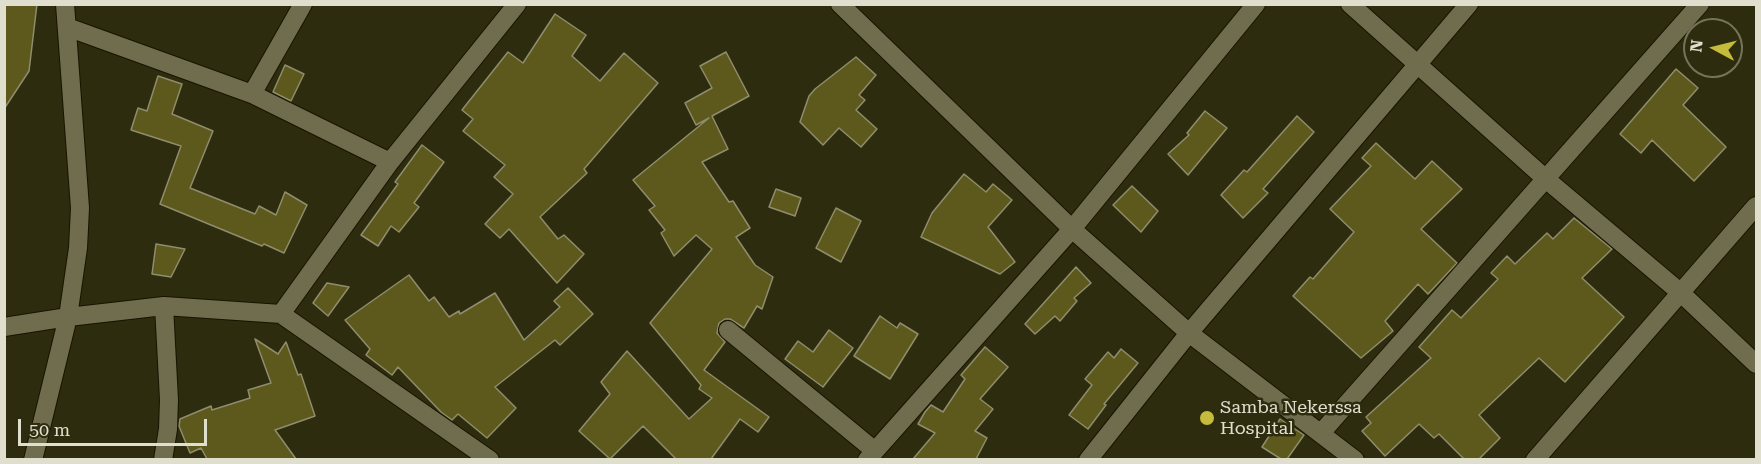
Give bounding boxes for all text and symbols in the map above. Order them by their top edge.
north arrow [1683,18,1743,78]
text: N [1686,39,1707,53]
place label: Samba Nekerssa Hospital [1220,397,1362,440]
scale bar [21,407,210,445]
marker: Samba Nekerssa Hospital [1198,409,1216,427]
text: 50 m [29,419,70,440]

